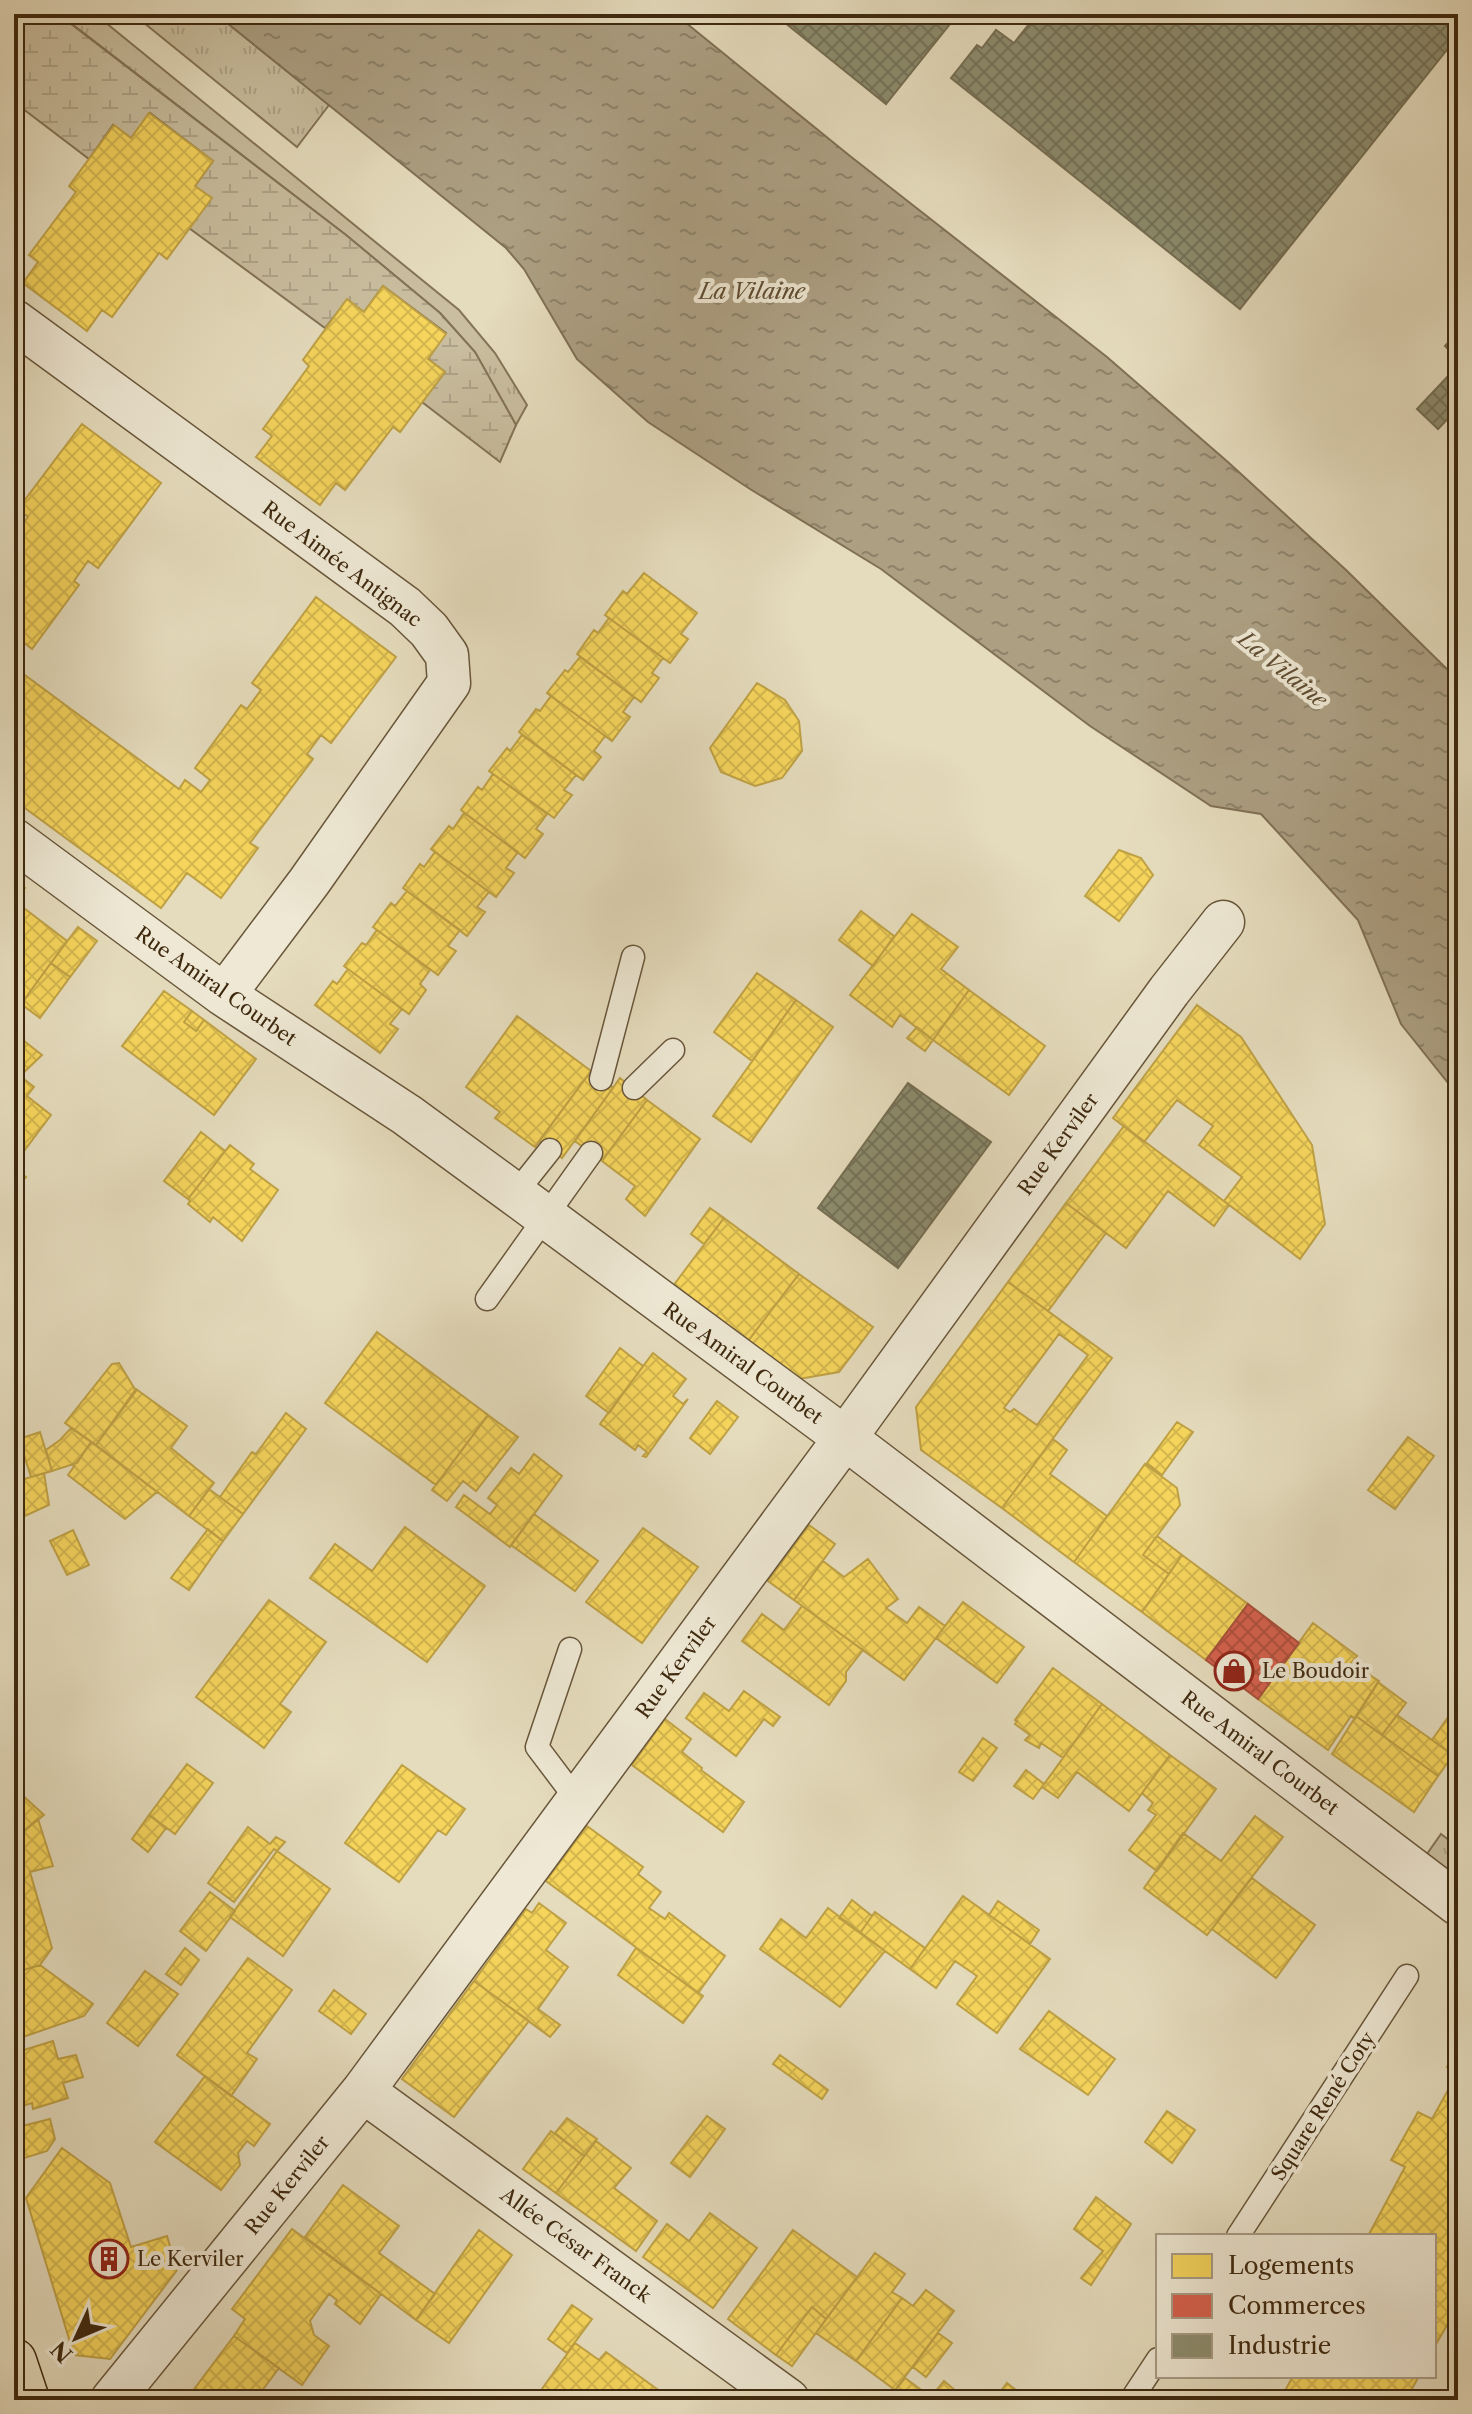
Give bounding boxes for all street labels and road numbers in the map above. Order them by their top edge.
street label: Rue Aimée Antignac [257,496,427,632]
street label: Rue Amiral Courbet [131,921,301,1051]
street label: Rue Kerviler [1013,1088,1103,1200]
street label: Rue Amiral Courbet [659,1297,827,1429]
street label: Rue Kerviler [631,1611,721,1723]
street label: Rue Amiral Courbet [1176,1686,1344,1820]
street label: Square René Coty [1266,2026,1380,2185]
street label: Rue Kerviler [240,2130,335,2239]
street label: Allée César Franck [495,2182,657,2308]

